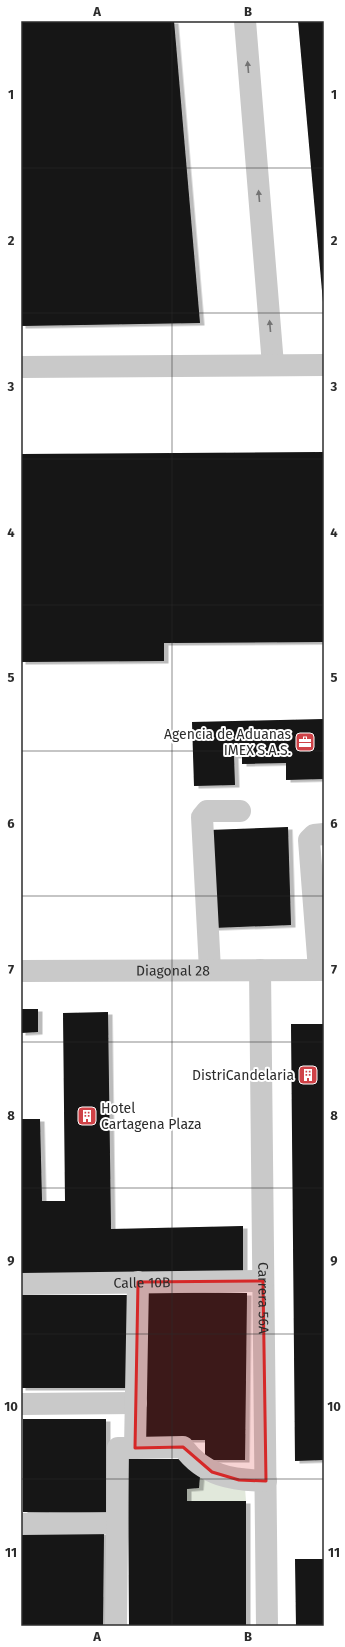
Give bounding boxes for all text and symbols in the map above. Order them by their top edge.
text: A [92,4,101,19]
text: B [244,4,252,19]
one-way arrow [245,61,252,73]
text: 1 [8,87,14,102]
text: 1 [331,87,337,102]
one-way arrow [256,190,263,202]
text: 2 [8,233,15,248]
text: 2 [331,233,338,248]
one-way arrow [266,320,273,332]
text: 3 [7,379,15,394]
text: 3 [330,379,338,394]
text: 4 [7,525,15,540]
text: 4 [330,525,338,540]
text: 5 [8,670,15,685]
text: 5 [331,670,338,685]
place label: Agencia de Aduanas IMEX S.A.S. [164,726,291,759]
office icon: Agencia de Aduanas IMEX S.A.S. [294,731,316,753]
text: 6 [7,816,15,831]
text: 6 [330,816,338,831]
text: 7 [8,962,14,977]
street label: Diagonal 28 [136,962,210,980]
text: 7 [331,962,337,977]
building icon: DistriCandelaria [297,1064,319,1086]
place label: DistriCandelaria [192,1067,294,1084]
place label: Hotel Cartagena Plaza [101,1100,202,1133]
building icon: Hotel Cartagena Plaza [76,1105,98,1127]
text: 8 [7,1108,15,1123]
text: 8 [330,1108,338,1123]
text: 9 [7,1253,15,1268]
text: 9 [330,1253,338,1268]
street label: Carrera 56A [254,1262,272,1334]
street label: Calle 10B [113,1274,171,1292]
text: 10 [4,1399,18,1414]
text: 10 [327,1399,341,1414]
text: 11 [5,1545,17,1560]
text: 11 [328,1545,340,1560]
text: A [92,1629,101,1644]
text: B [244,1629,252,1644]

